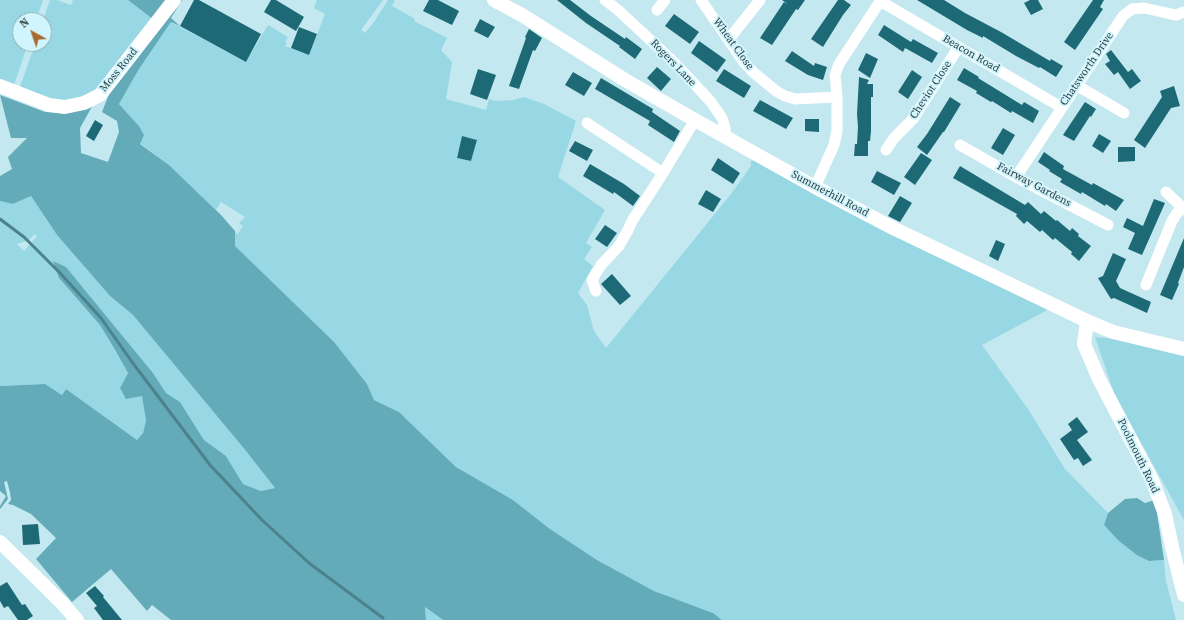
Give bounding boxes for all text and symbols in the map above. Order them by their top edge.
north arrow [12,12,52,52]
text: N [17,15,32,32]
street label: Wheat Close [710,15,756,73]
street label: Chatsworth Drive [1058,30,1116,108]
street label: Beacon Road [940,32,1002,76]
street label: Rogers Lane [647,37,699,89]
street label: Moss Road [97,45,141,95]
street label: Cheviot Close [907,58,955,122]
street label: Fairway Gardens [995,160,1073,210]
street label: Summerhill Road [789,168,871,220]
street label: Poolmouth Road [1114,417,1162,495]

